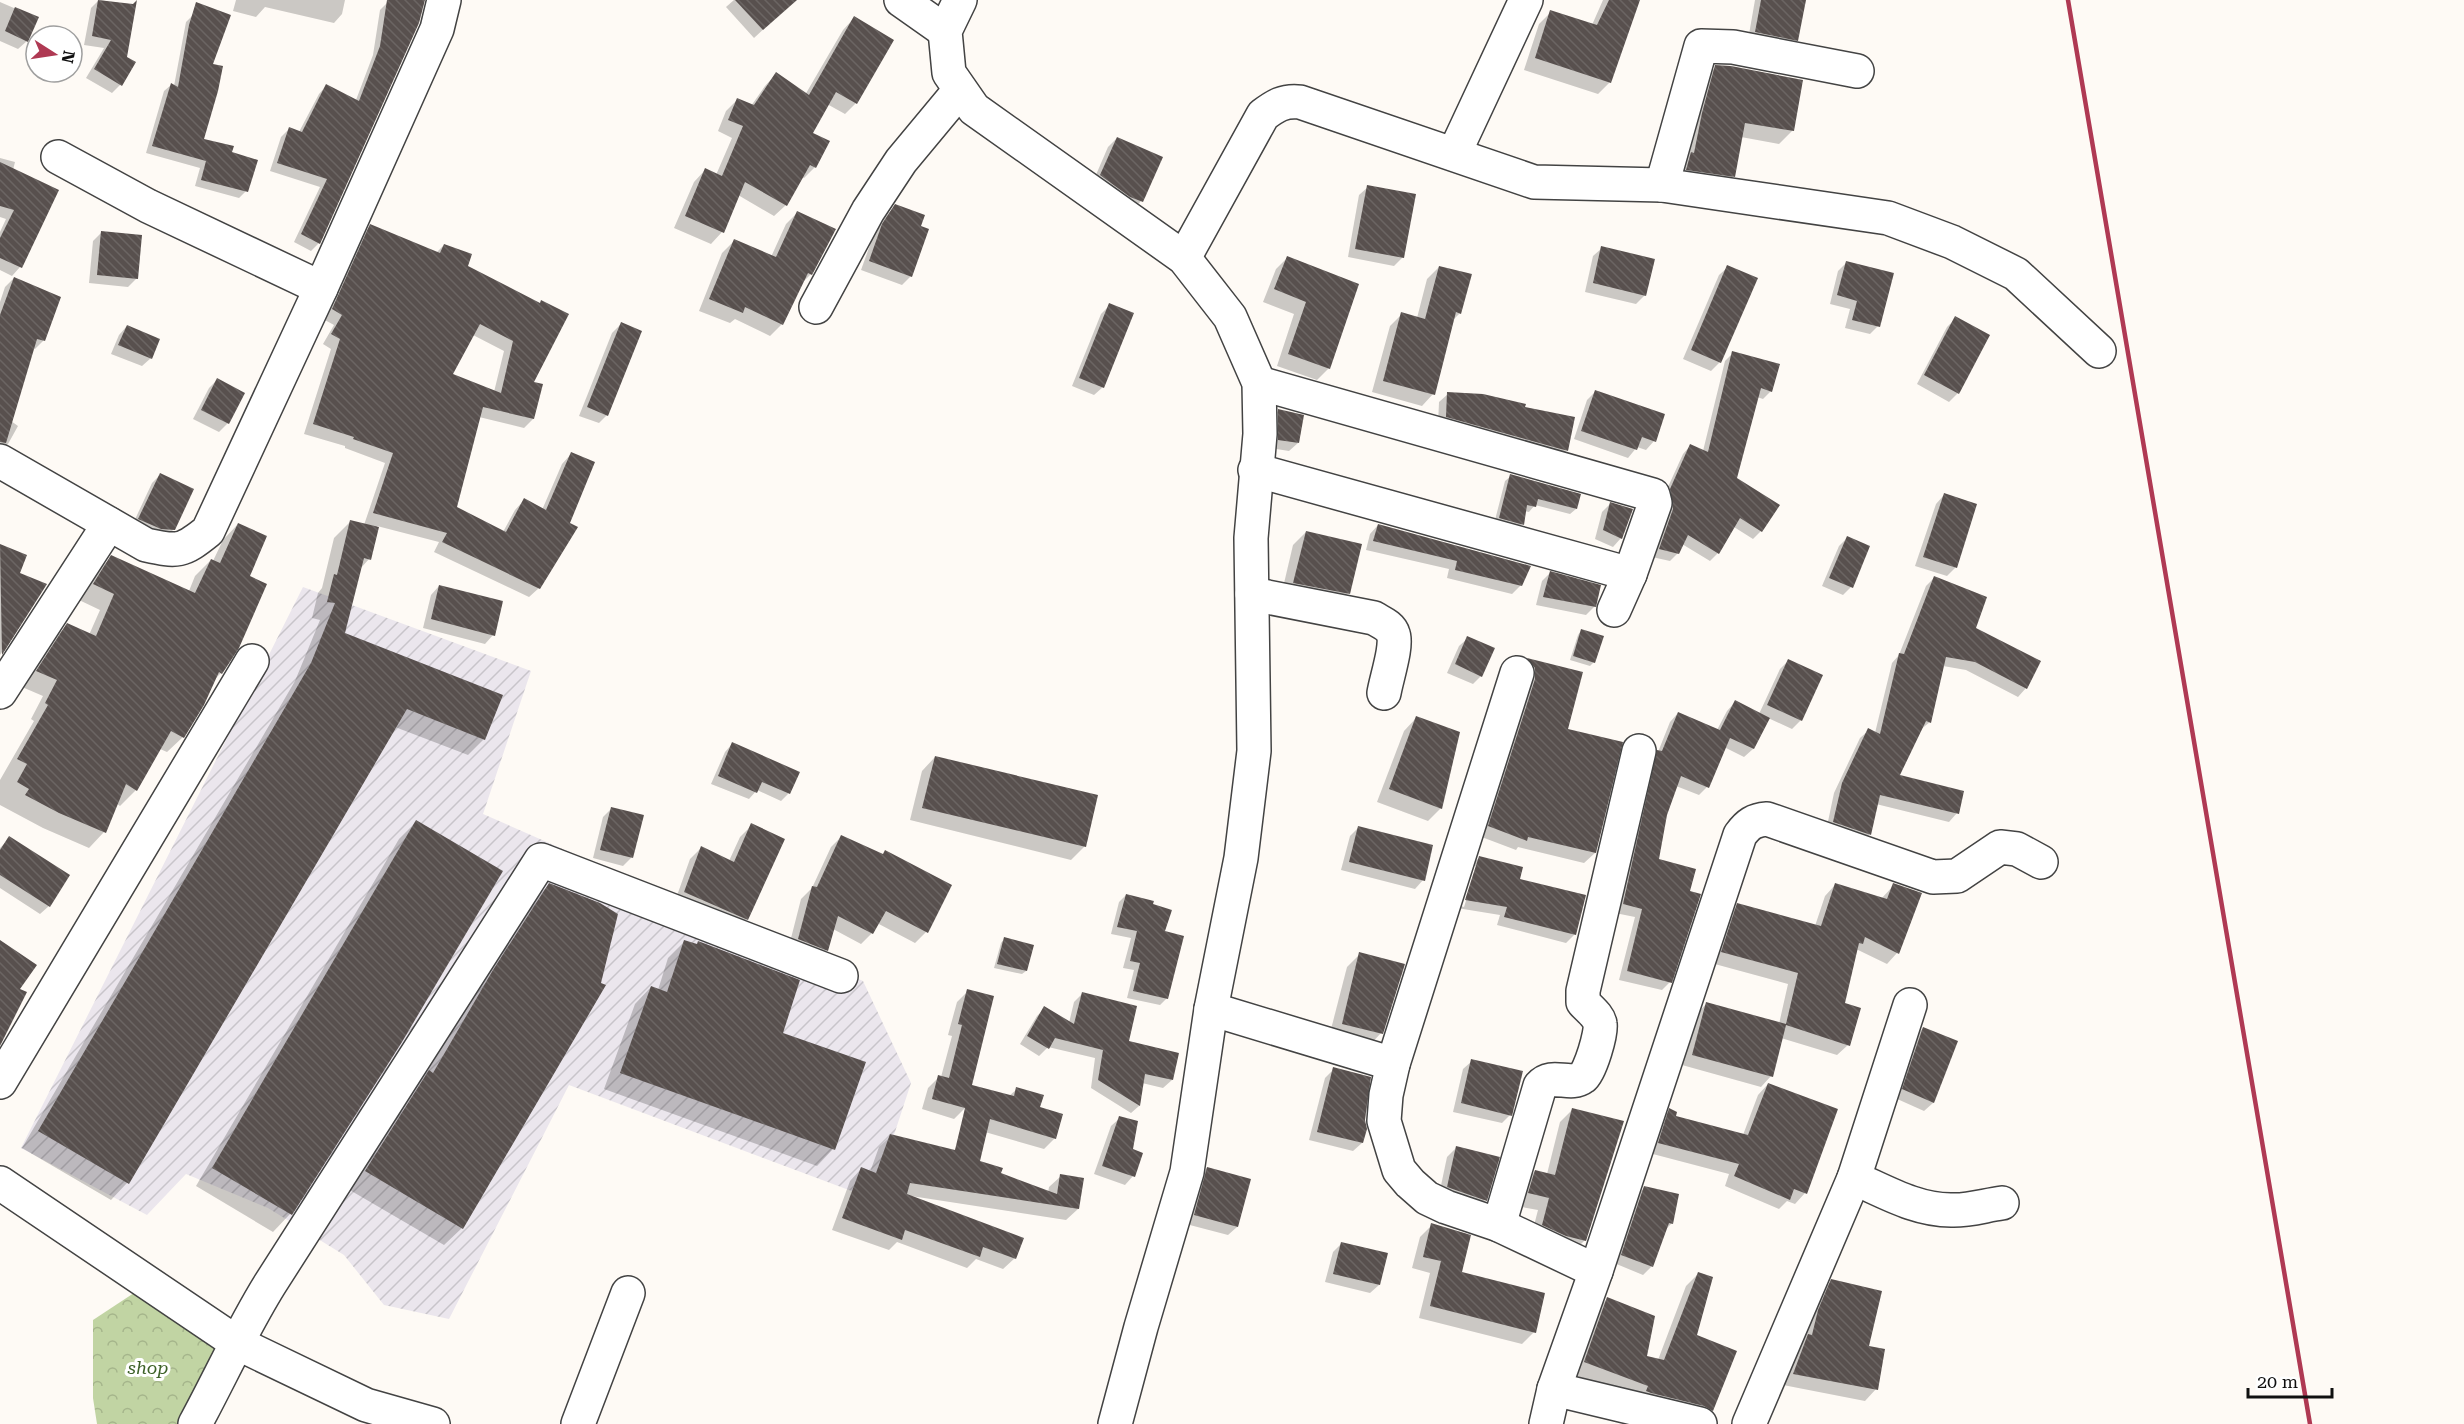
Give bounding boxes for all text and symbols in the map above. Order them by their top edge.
north arrow [24,24,84,84]
text: N [58,49,79,65]
park label: shop [128,1357,168,1378]
scale bar [2248,1361,2332,1399]
text: 20 m [2257,1371,2298,1392]

